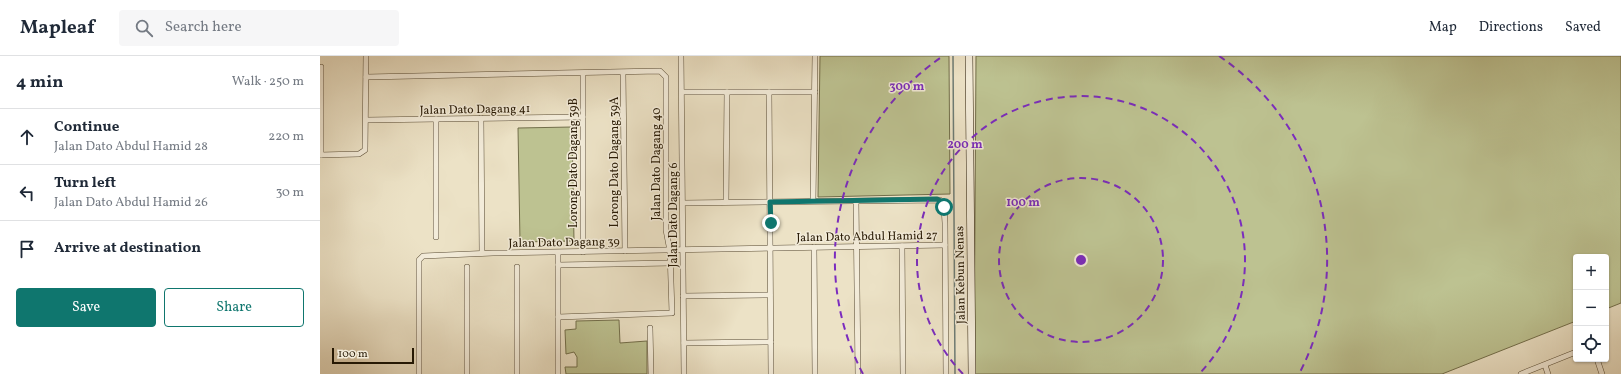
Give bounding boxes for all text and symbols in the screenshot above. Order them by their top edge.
search box [119,10,399,46]
text: Mapleaf [20,15,95,41]
icon: search [133,17,155,39]
text: Search here [165,17,242,38]
text: Map [1429,18,1457,37]
text: Directions [1479,18,1543,37]
text: Saved [1565,18,1601,37]
text: 4 min [16,71,63,94]
text: Walk · 250 m [232,73,304,91]
text: 300 m [890,79,925,95]
street label: Lorong Dato Dagang 39A [607,96,623,227]
street label: Lorong Dato Dagang 39B [566,98,582,228]
street label: Jalan Dato Dagang 41 [419,101,531,119]
street label: Jalan Dato Dagang 40 [649,107,665,221]
text: Continue [54,117,119,138]
icon: ahead [16,126,38,148]
text: 220 m [268,128,304,146]
text: 200 m [947,137,983,153]
text: Jalan Dato Abdul Hamid 28 [54,138,208,156]
street label: Jalan Dato Dagang 6 [666,162,682,268]
text: Turn left [54,173,116,194]
icon: left [16,182,38,204]
text: 30 m [276,184,304,202]
text: Jalan Dato Abdul Hamid 26 [54,194,208,212]
text: 100 m [1006,195,1040,211]
route start [935,198,953,216]
route end [762,214,780,232]
street label: Jalan Kebun Nenas [952,226,970,324]
street label: Jalan Dato Abdul Hamid 27 [796,228,938,246]
street label: Jalan Dato Dagang 39 [508,234,620,252]
icon: arrive [16,238,38,260]
text: Arrive at destination [54,238,201,259]
centre of rings [1074,253,1088,267]
map controls [1573,254,1609,362]
button: + [1573,254,1609,290]
button: Save [16,288,156,327]
button: Share [164,288,304,327]
button: − [1573,290,1609,326]
button: locate [1573,326,1609,362]
scale bar [332,346,414,365]
text: 100 m [338,347,368,362]

